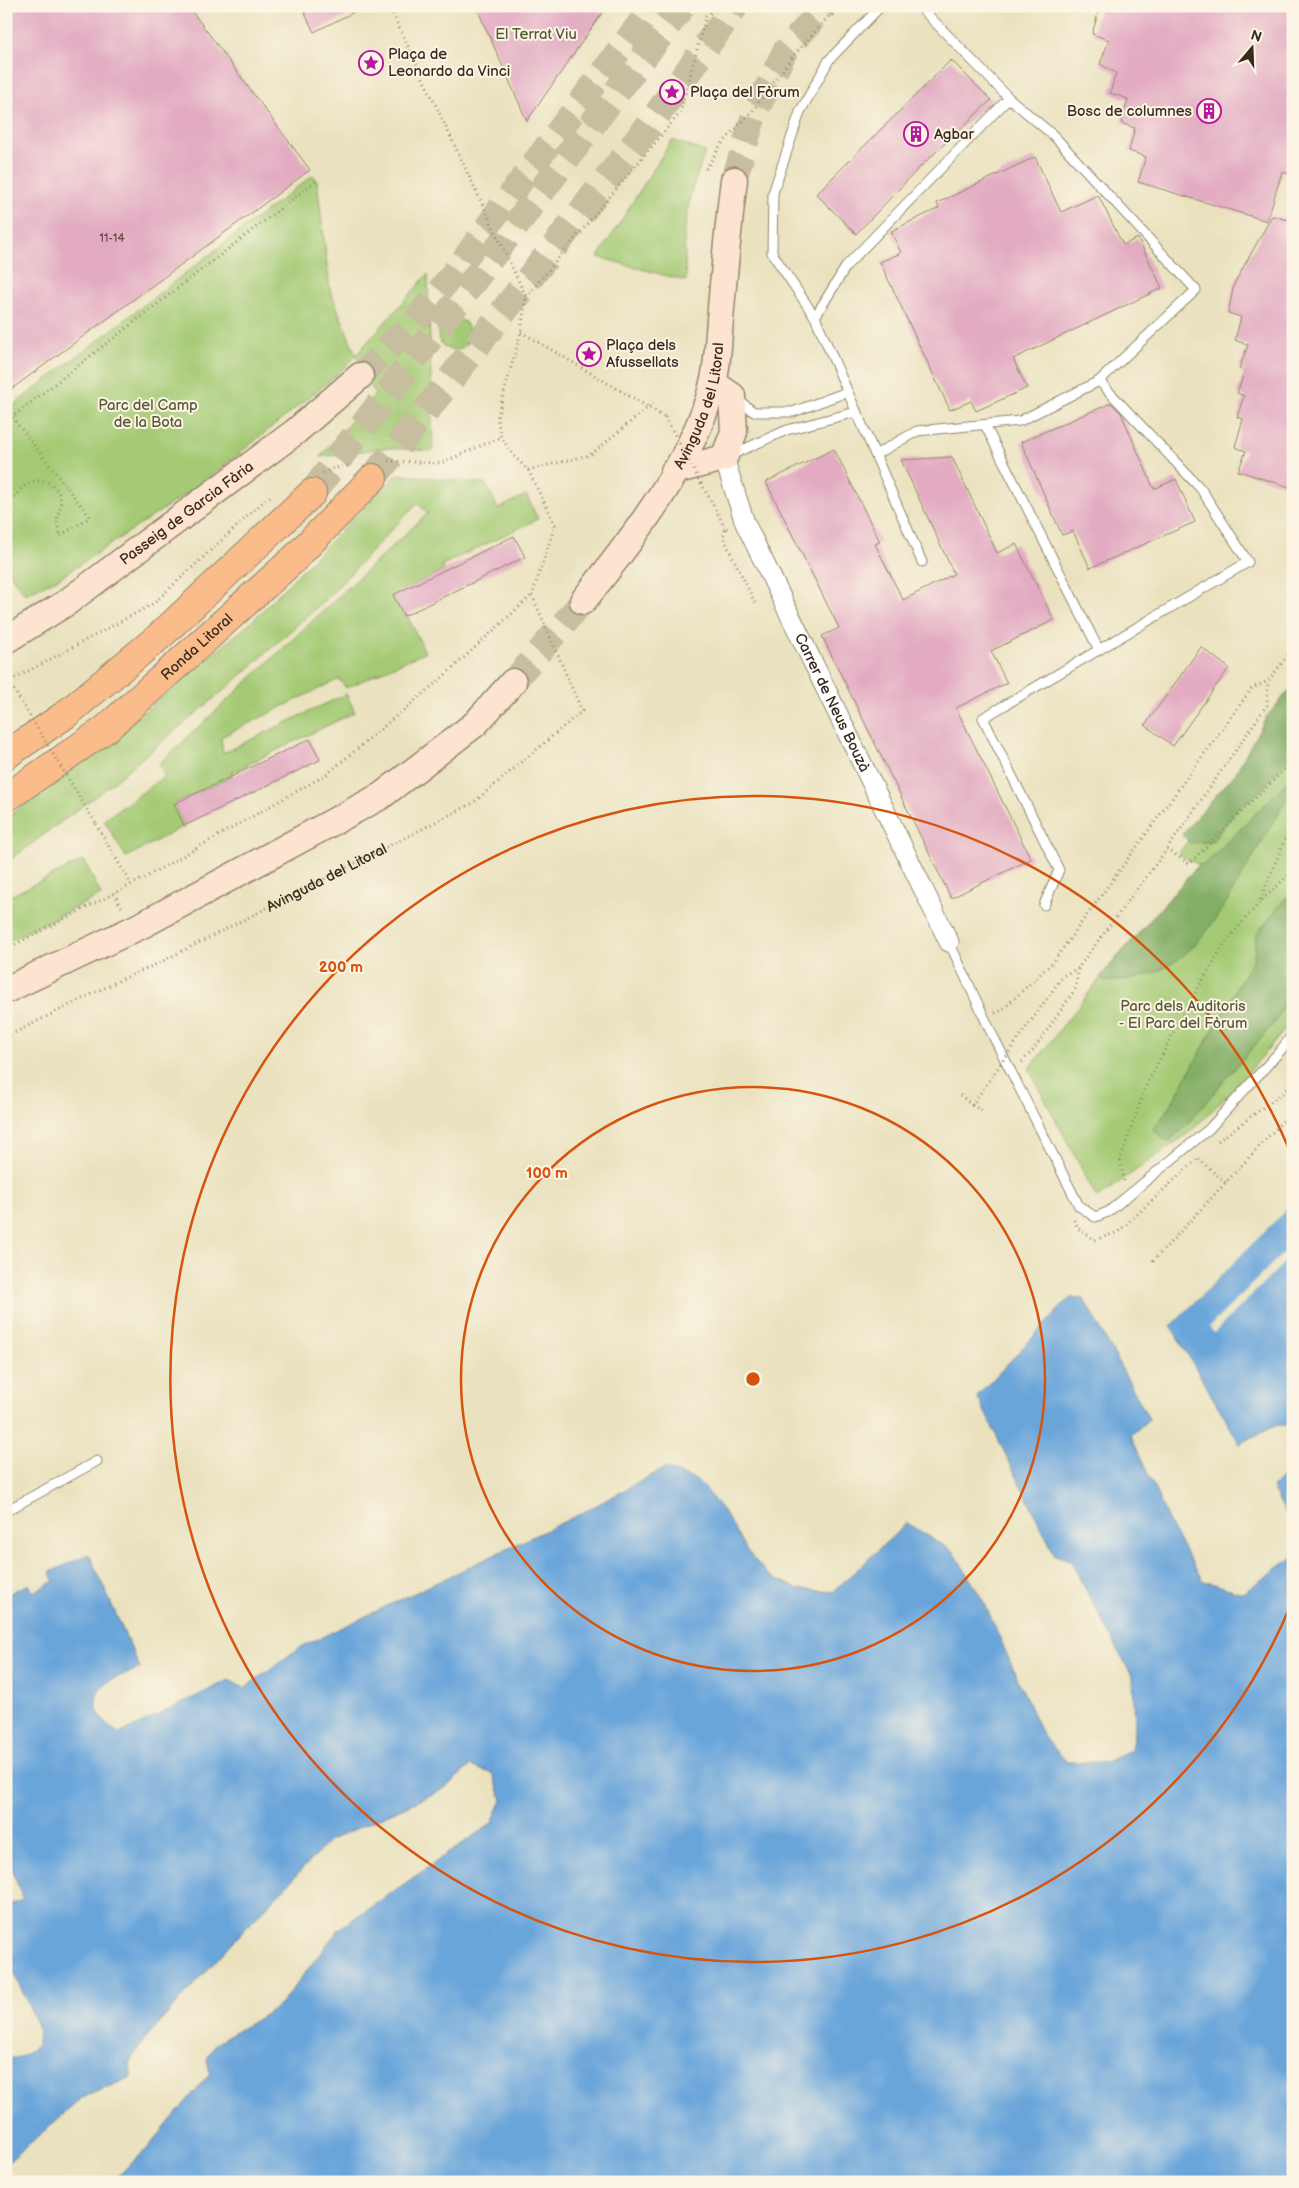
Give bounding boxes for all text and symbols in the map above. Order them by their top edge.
north arrow [1226,22,1276,72]
park label: El Terrat Viu [495,25,577,44]
text: N [1248,26,1264,46]
place label: Plaça de Leonardo da Vinci [388,45,510,81]
place icon: Plaça de Leonardo da Vinci [358,50,384,76]
place icon: Plaça del Fòrum [659,79,685,105]
place label: Plaça del Fòrum [690,83,800,102]
building icon: Bosc de columnes [1196,98,1222,124]
place label: Bosc de columnes [1067,102,1193,121]
building icon: Agbar [903,121,929,147]
place label: Agbar [934,125,974,144]
house number: 11-14 [99,231,125,246]
place label: Plaça dels Afussellats [606,336,679,372]
place icon: Plaça dels Afussellats [576,341,602,367]
street label: Avinguda del Litoral [670,342,728,473]
park label: Parc del Camp de la Bota [98,396,198,432]
street label: Passeig de Garcia Fària [116,457,258,570]
street label: Ronda Litoral [157,610,237,685]
street label: Carrer de Neus Bouzà [790,630,874,775]
street label: Avinguda del Litoral [263,839,390,917]
text: 200 m [319,958,363,977]
park label: Parc dels Auditoris - El Parc del Fòrum [1119,997,1247,1033]
text: 100 m [526,1164,568,1183]
centre of rings [744,1370,762,1388]

